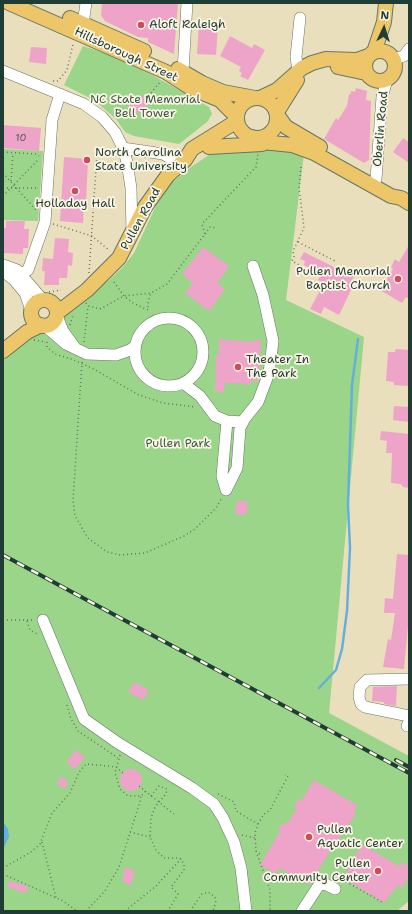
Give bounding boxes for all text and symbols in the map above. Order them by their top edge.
north arrow [364,8,404,48]
text: N [380,8,390,23]
place label: Aloft Raleigh [149,18,226,32]
marker: Aloft Raleigh [136,20,146,30]
street label: Hillsborough Street [72,25,180,85]
street label: Oberlin Road [371,91,391,167]
park label: NC State Memorial Bell Tower [90,93,200,121]
house number: 10 [16,132,26,144]
place label: North Carolina State University [95,146,187,174]
marker: North Carolina State University [82,155,92,165]
street label: Pullen Road [118,185,164,253]
marker: Holladay Hall [70,186,80,196]
place label: Holladay Hall [35,197,115,211]
place label: Pullen Memorial Baptist Church [296,265,390,293]
marker: Pullen Memorial Baptist Church [393,274,403,284]
place label: Theater In The Park [246,353,309,381]
marker: Theater In The Park [233,362,243,372]
park label: Pullen Park [146,437,210,451]
place label: Pullen Aquatic Center [317,823,403,851]
marker: Pullen Aquatic Center [304,832,314,842]
place label: Pullen Community Center [264,857,370,885]
marker: Pullen Community Center [373,866,383,876]

